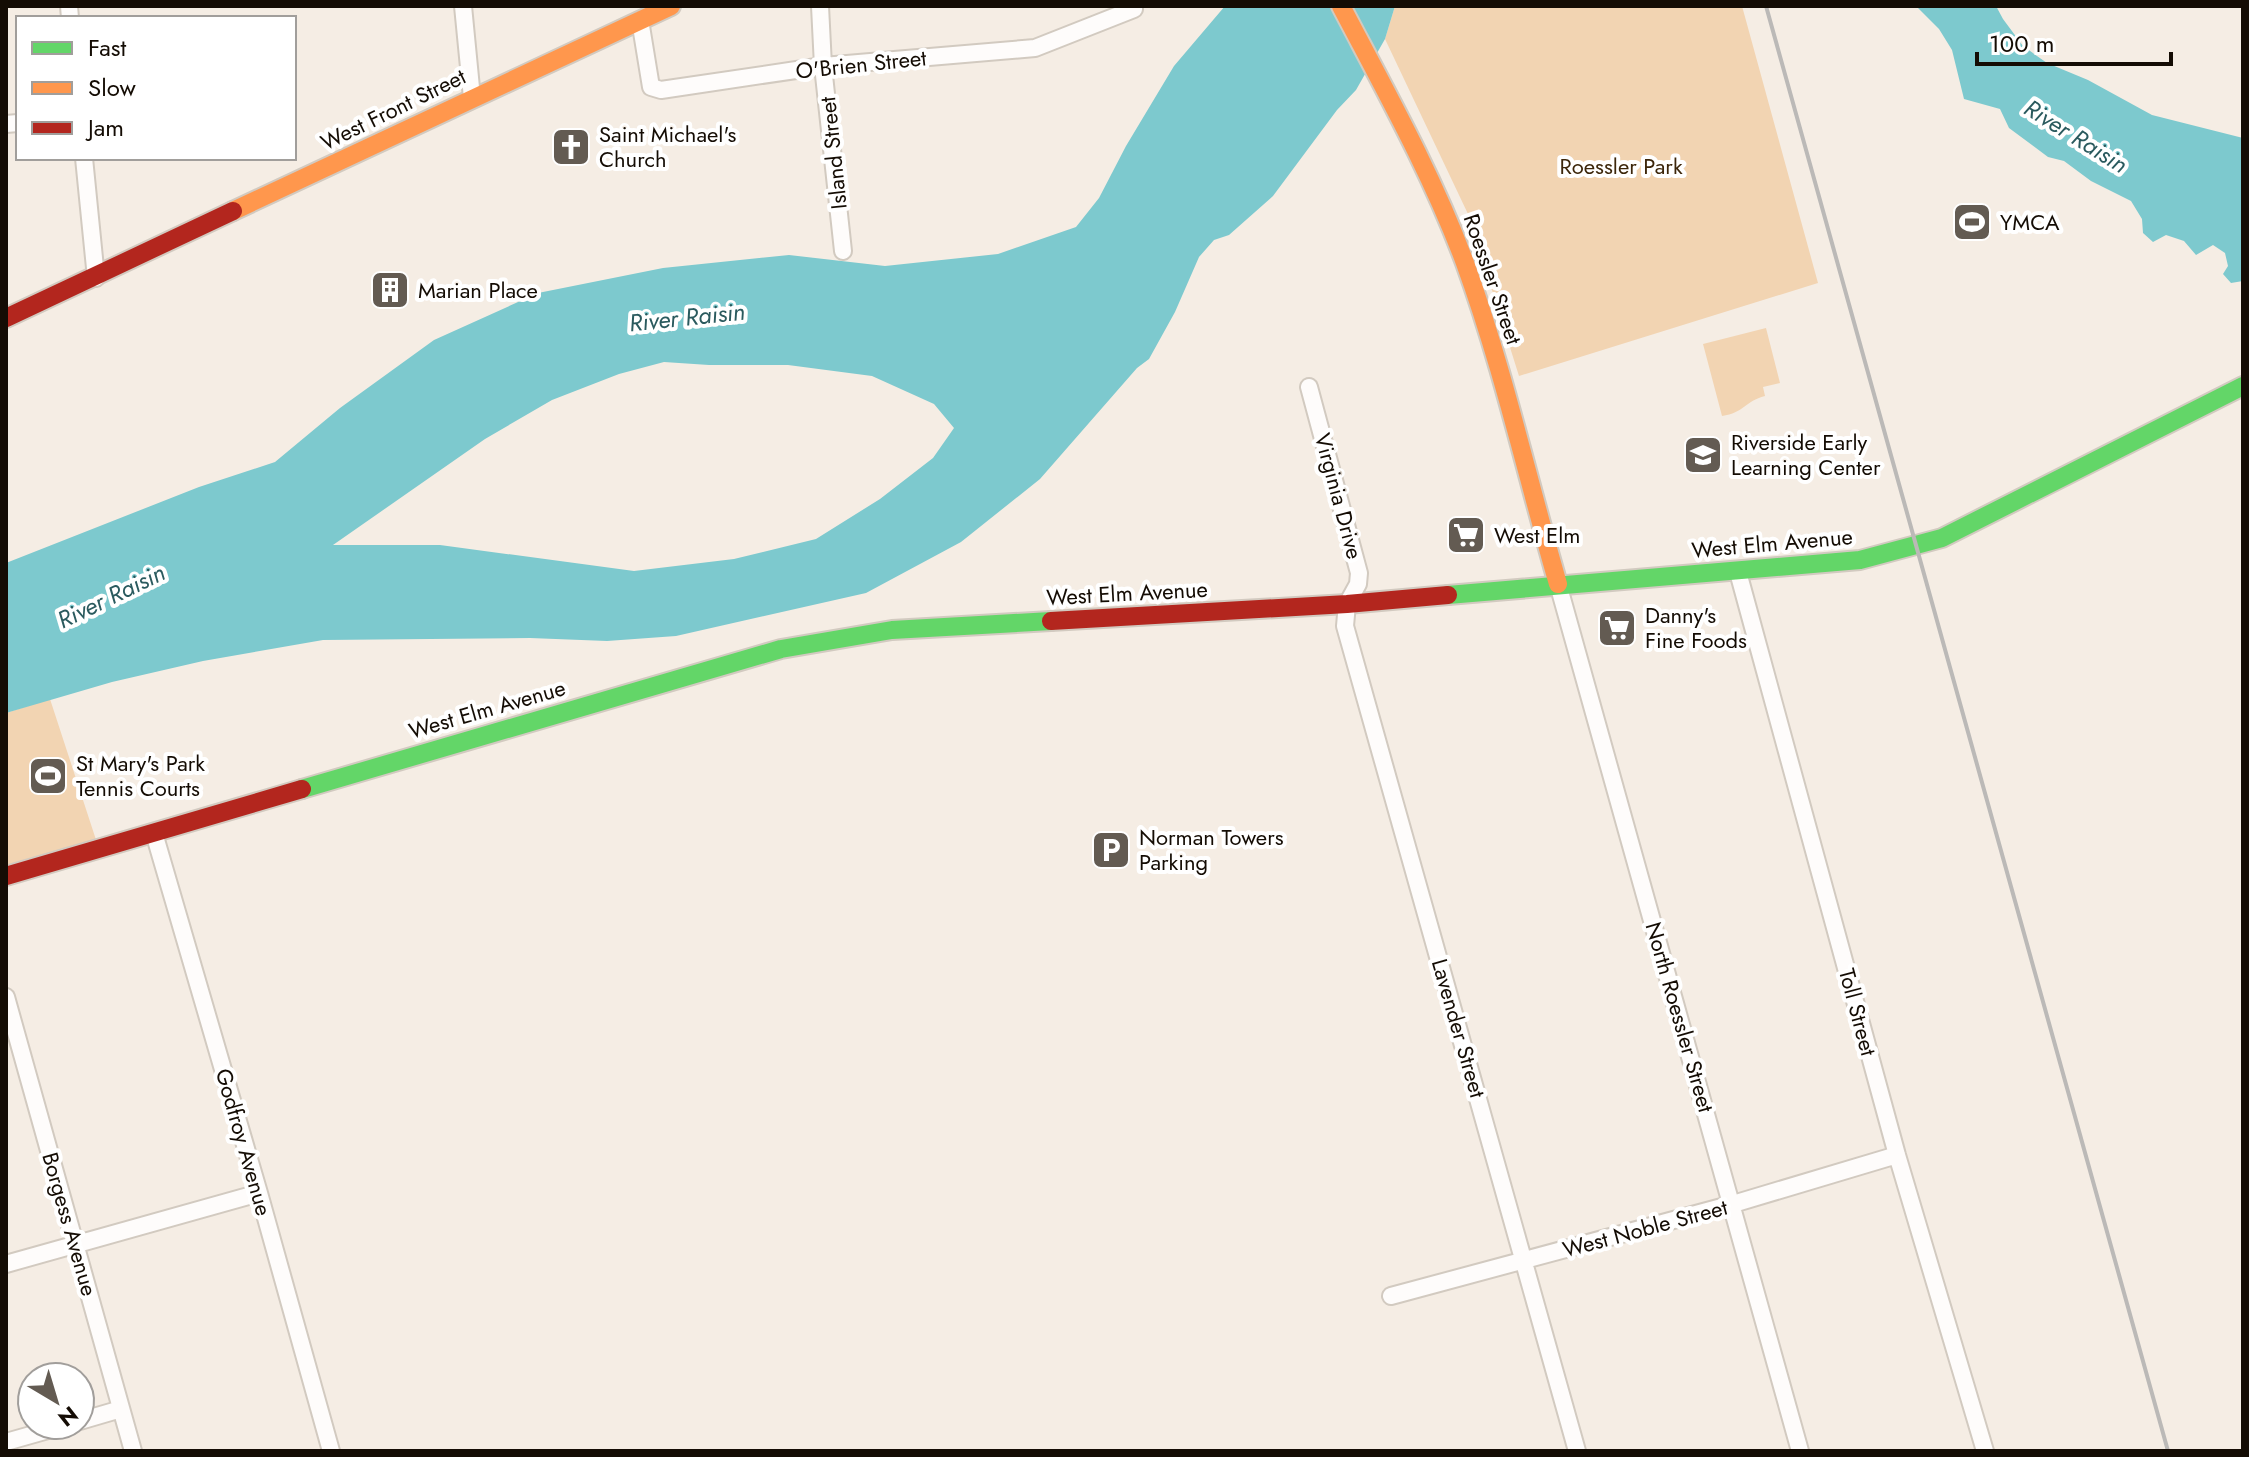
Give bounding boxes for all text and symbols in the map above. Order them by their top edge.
legend [16,16,296,160]
scale bar [1977,16,2171,66]
text: 100 m [1989,26,2055,61]
text: Fast [88,30,126,65]
street label: O'Brien Street [794,41,929,87]
street label: West Front Street [315,60,472,158]
text: Slow [88,70,136,105]
water label: River Raisin [2017,90,2135,182]
street label: Island Street [811,94,855,211]
text: Jam [85,110,124,145]
place label: Saint Michael's Church [599,118,736,175]
church icon: Saint Michael's Church [550,126,592,168]
park label: Roessler Park [1559,150,1683,182]
sports icon: YMCA [1951,201,1993,243]
place label: YMCA [2000,206,2060,238]
street label: Roessler Street [1456,209,1531,349]
building icon: Marian Place [369,269,411,311]
place label: Marian Place [418,274,538,306]
water label: River Raisin [627,294,747,340]
place label: Riverside Early Learning Center [1731,426,1881,483]
street label: Virginia Drive [1307,430,1371,562]
school or university icon: Riverside Early Learning Center [1682,434,1724,476]
supermarket icon: West Elm [1445,514,1487,556]
place label: West Elm [1494,519,1580,551]
street label: West Elm Avenue [1690,520,1854,566]
water label: River Raisin [51,555,171,637]
street label: West Elm Avenue [1045,573,1209,613]
place label: Danny's Fine Foods [1645,599,1747,656]
supermarket icon: Danny's Fine Foods [1596,607,1638,649]
street label: West Elm Avenue [405,671,569,747]
place label: St Mary's Park Tennis Courts [76,747,205,804]
sports icon: St Mary's Park Tennis Courts [27,755,69,797]
place label: Norman Towers Parking [1139,821,1284,878]
parking icon: Norman Towers Parking [1090,829,1132,871]
street label: North Roessler Street [1638,918,1723,1117]
street label: Lavender Street [1424,955,1494,1102]
street label: Toll Street [1831,965,1885,1060]
street label: Godfroy Avenue [208,1065,280,1219]
street label: Borgess Avenue [34,1148,106,1300]
street label: West Noble Street [1559,1190,1732,1265]
north arrow [16,1361,96,1441]
text: N [52,1399,85,1435]

